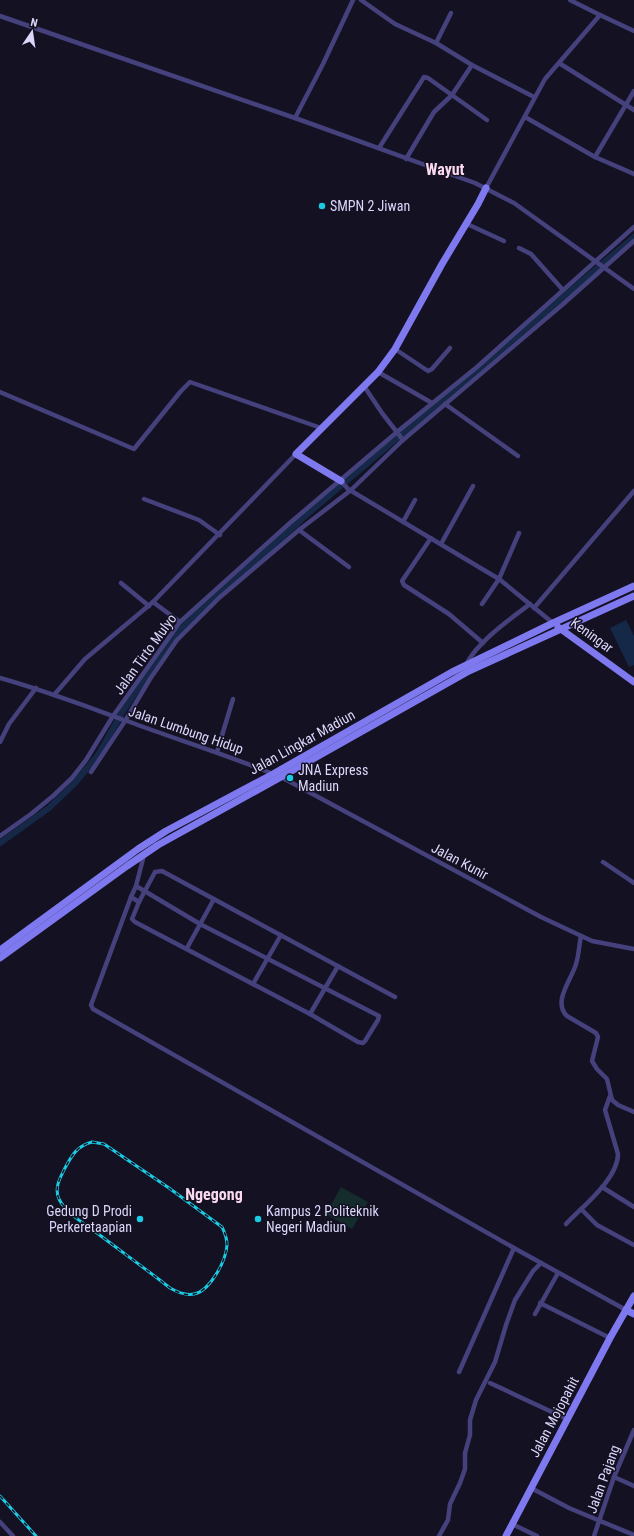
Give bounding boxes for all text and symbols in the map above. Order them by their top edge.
north arrow [12,12,52,52]
text: N [29,16,39,30]
district label: Wayut [425,160,465,179]
place label: SMPN 2 Jiwan [330,198,410,214]
marker: SMPN 2 Jiwan [317,201,327,211]
street label: Jalan Tirto Mulyo [110,611,180,697]
street label: Keningar [568,614,616,656]
street label: Jalan Lumbung Hidup [127,703,245,757]
street label: Jalan Lingkar Madiun [246,706,358,778]
place label: JNA Express Madiun [298,762,368,794]
marker: JNA Express Madiun [285,773,295,783]
street label: Jalan Kunir [429,839,491,883]
district label: Ngegong [185,1185,243,1204]
place label: Gedung D Prodi Perkeretaapian [46,1203,132,1235]
place label: Kampus 2 Politeknik Negeri Madiun [266,1203,379,1235]
marker: Gedung D Prodi Perkeretaapian [135,1214,145,1224]
marker: Kampus 2 Politeknik Negeri Madiun [253,1214,263,1224]
street label: Jalan Mojopahit [526,1374,582,1460]
street label: Jalan Pajang [583,1443,623,1515]

